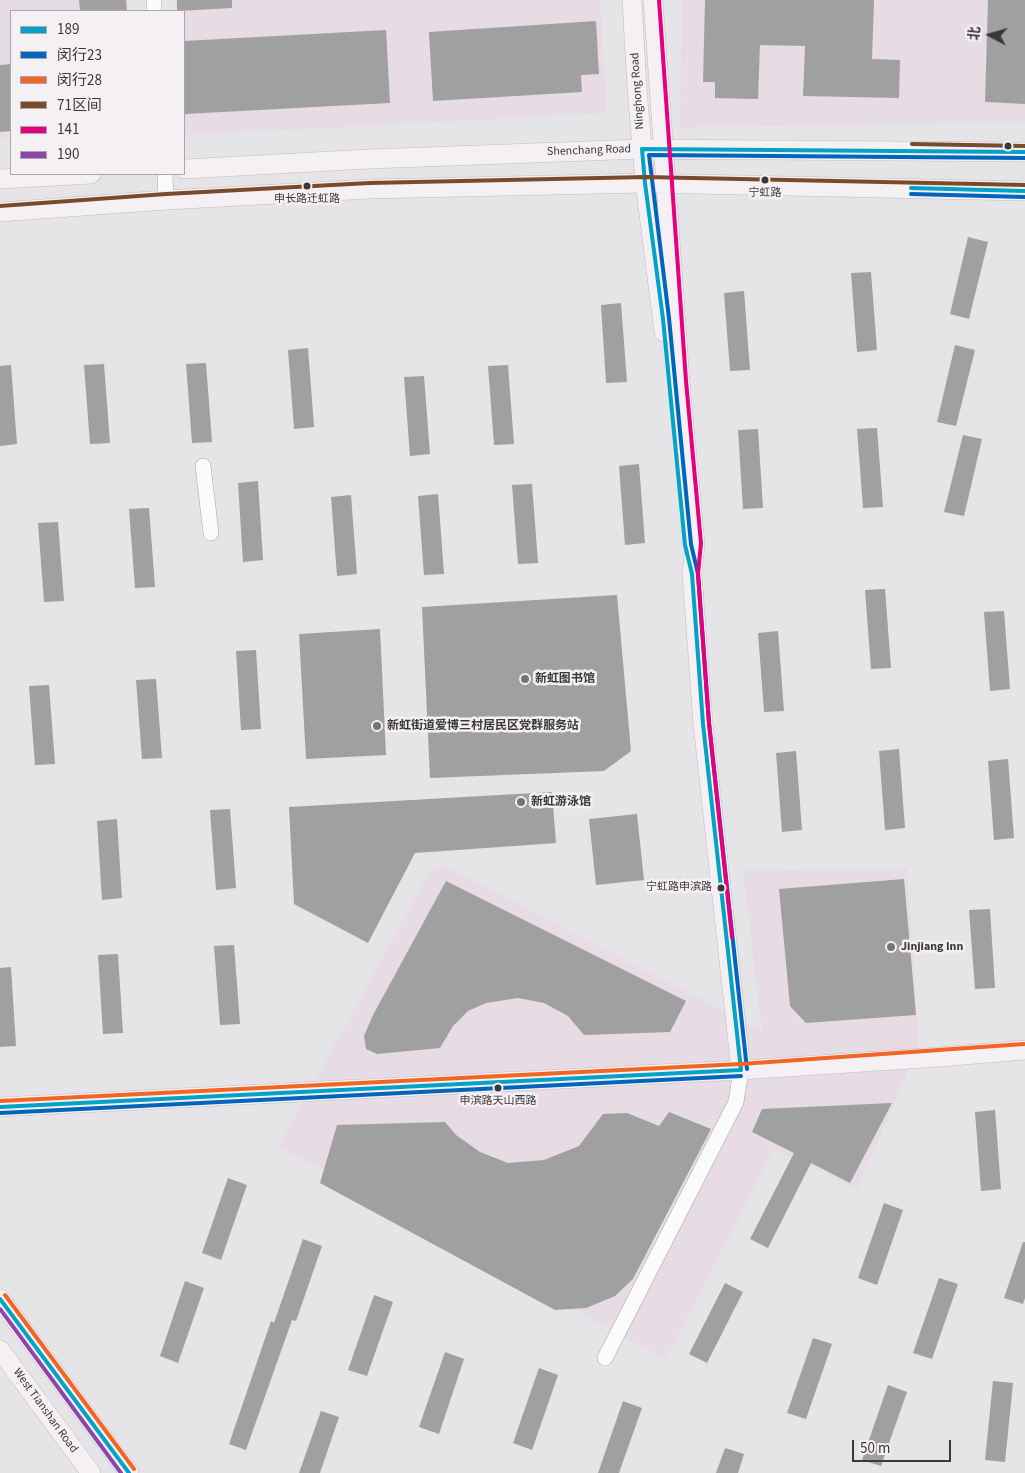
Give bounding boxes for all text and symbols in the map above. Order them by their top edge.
legend [10,10,185,175]
north arrow [965,10,1015,60]
text: 189 [57,19,79,40]
text: 北 [964,25,986,41]
text: 闵行23 [57,45,102,66]
street label: Ninghong Road [628,52,648,130]
text: 闵行28 [57,70,102,91]
text: 71区间 [57,95,102,116]
text: 141 [57,119,79,140]
unlabelled marker [1003,141,1013,151]
street label: Shenchang Road [547,142,631,160]
text: 190 [57,144,79,165]
marker: 宁虹路 [760,175,770,185]
marker: 申长路迁虹路 [302,181,312,191]
place label: 宁虹路 [749,187,781,201]
place label: 申长路迁虹路 [274,193,340,207]
place label: 新虹图书馆 [535,672,595,686]
marker: 新虹图书馆 [519,673,531,685]
place label: 新虹街道爱博三村居民区党群服务站 [387,719,579,733]
marker: 新虹街道爱博三村居民区党群服务站 [371,720,383,732]
place label: 新虹游泳馆 [531,795,591,809]
marker: 新虹游泳馆 [515,796,527,808]
place label: 宁虹路申滨路 [646,881,712,895]
marker: 宁虹路申滨路 [716,883,726,893]
place label: Jinjiang Inn [901,940,963,954]
marker: Jinjiang Inn [885,941,897,953]
marker: 申滨路天山西路 [493,1083,503,1093]
place label: 申滨路天山西路 [460,1095,536,1109]
street label: West Tianshan Road [10,1366,80,1456]
scale bar [855,1430,954,1462]
text: 50 m [860,1438,890,1459]

